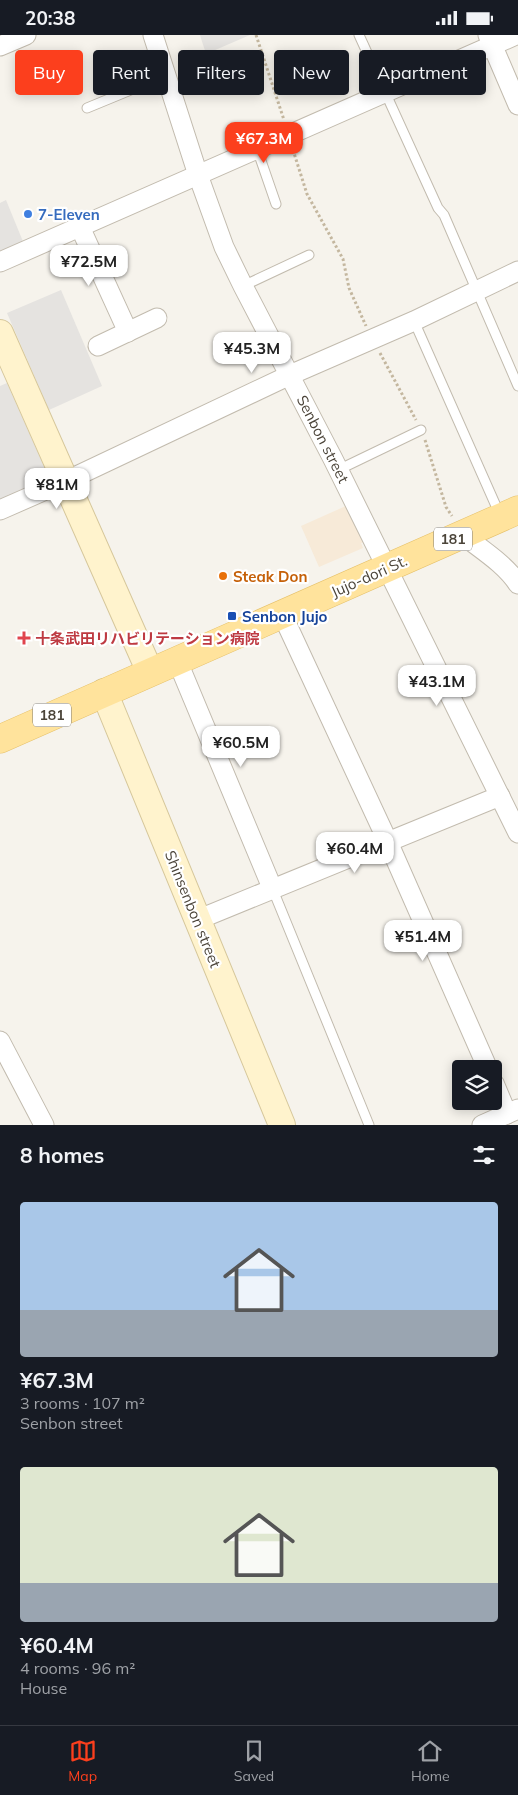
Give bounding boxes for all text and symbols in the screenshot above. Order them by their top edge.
text: 20:38 [25,6,75,30]
chip: Buy [15,50,83,95]
chip: Rent [93,50,168,95]
chip: Filters [178,50,264,95]
chip: New [274,50,349,95]
chip: Apartment [359,50,486,95]
pin: ¥67.3M [223,121,305,164]
text: ¥67.3M [236,128,292,148]
place label: 7-Eleven [38,205,100,224]
marker: 7-Eleven [22,208,34,220]
pin: ¥72.5M [48,245,130,287]
text: ¥72.5M [61,251,117,271]
pin: ¥45.3M [211,331,293,374]
text: ¥45.3M [224,338,280,358]
street label: Senbon street [293,392,353,486]
pin: ¥81M [27,467,87,510]
text: ¥81M [36,474,78,494]
road number: 181 [434,527,472,551]
street label: Jujo-dori St. [328,551,410,601]
place label: Steak Don [233,567,307,586]
marker: Steak Don [217,570,229,582]
place label: Senbon Jujo [242,607,328,626]
marker: Senbon Jujo [226,610,238,622]
place label: 十条武田リハビリテーション病院 [35,629,260,648]
marker: 十条武田リハビリテーション病院 [17,631,31,645]
pin: ¥43.1M [396,665,478,707]
text: ¥43.1M [409,671,465,691]
road number: 181 [33,703,71,727]
pin: ¥60.5M [200,725,282,768]
text: ¥60.5M [213,732,269,752]
pin: ¥60.4M [314,831,396,874]
text: ¥60.4M [327,838,383,858]
street label: Shinsenbon street [161,848,225,970]
pin: ¥51.4M [382,919,464,962]
text: ¥51.4M [395,926,451,946]
map controls [452,1060,502,1110]
button: layers [452,1060,502,1110]
icon: filters [470,1141,498,1169]
text: 8 homes [20,1142,104,1168]
icon: home [214,1235,304,1325]
text: ¥67.3M [20,1367,94,1393]
text: 3 rooms · 107 m² [20,1393,145,1413]
text: Senbon street [20,1413,123,1433]
icon: home [214,1500,304,1590]
text: ¥60.4M [20,1632,94,1658]
text: 4 rooms · 96 m² [20,1658,135,1678]
text: House [20,1678,67,1698]
tab: Map [68,1737,97,1785]
tab: Saved [234,1737,274,1785]
tab: Home [411,1737,450,1785]

